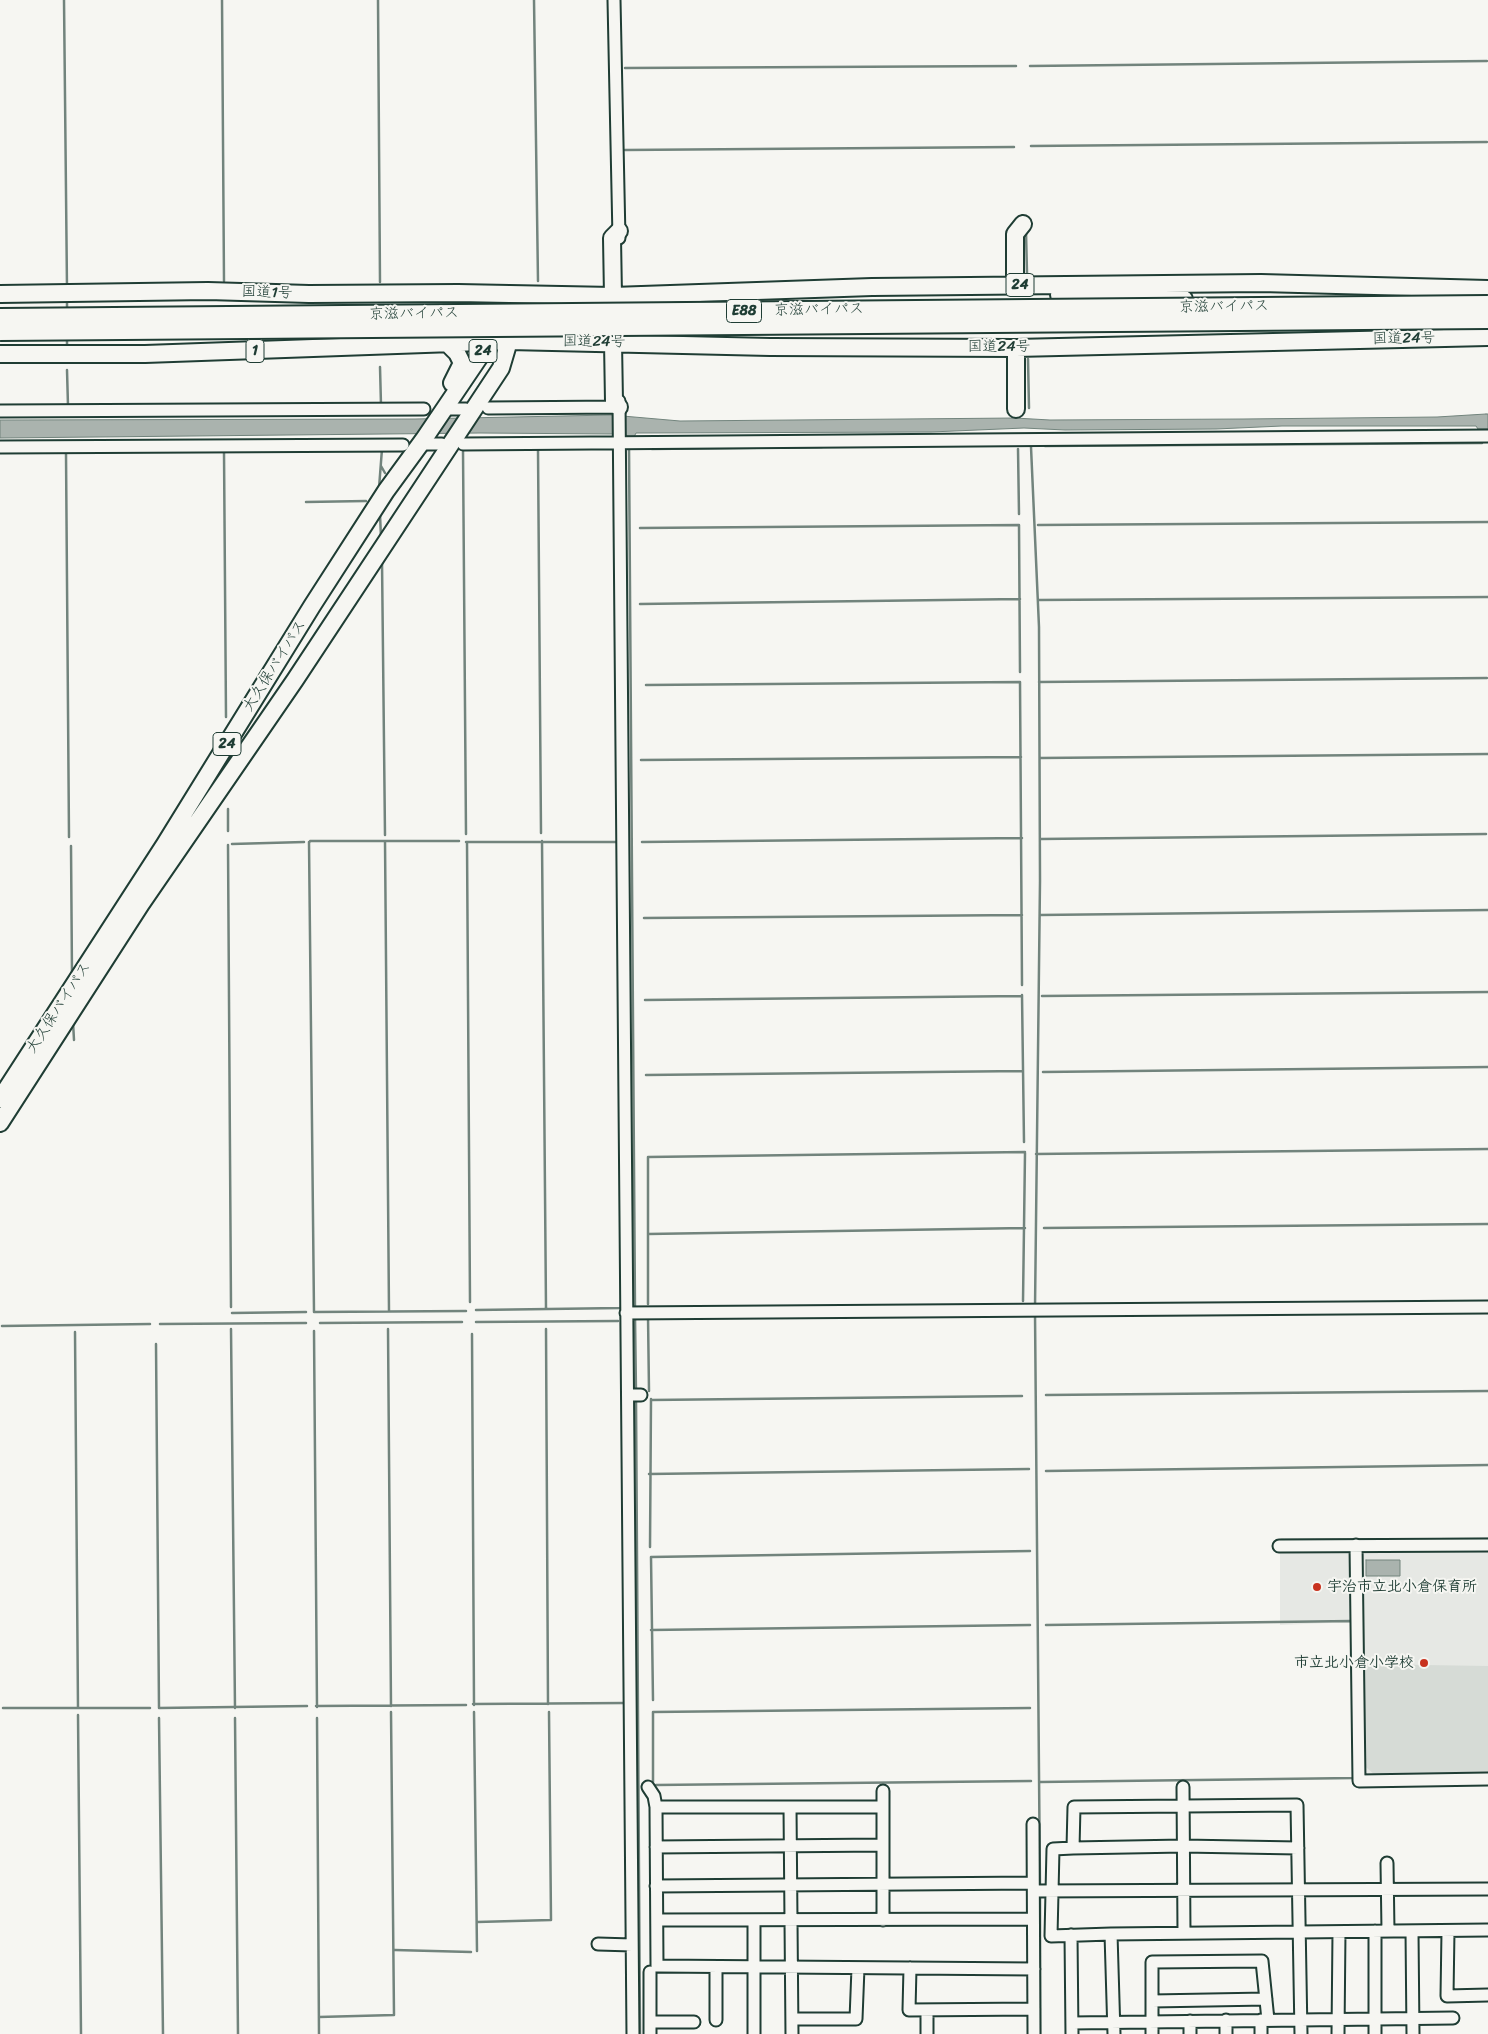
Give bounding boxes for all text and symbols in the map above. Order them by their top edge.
road number: 24 [1006,274,1034,296]
street label: 国道1号 [241,283,293,303]
street label: 京滋バイパス [1179,297,1269,317]
road number: E88 [726,300,762,322]
street label: 京滋バイパス [774,300,864,320]
street label: 京滋バイパス [369,304,459,324]
street label: 国道24号 [1372,329,1436,349]
street label: 国道24号 [562,332,626,352]
street label: 国道24号 [967,338,1031,356]
road number: 1 [246,340,264,362]
road number: 24 [469,340,497,362]
street label: 大久保バイパス [240,617,310,715]
road number: 24 [213,732,241,756]
street label: 大久保バイパス [23,959,95,1057]
place label: 宇治市立北小倉保育所 [1327,1578,1477,1596]
marker: 宇治市立北小倉保育所 [1311,1581,1323,1593]
place label: 市立北小倉小学校 [1294,1654,1414,1672]
marker: 市立北小倉小学校 [1418,1657,1430,1669]

